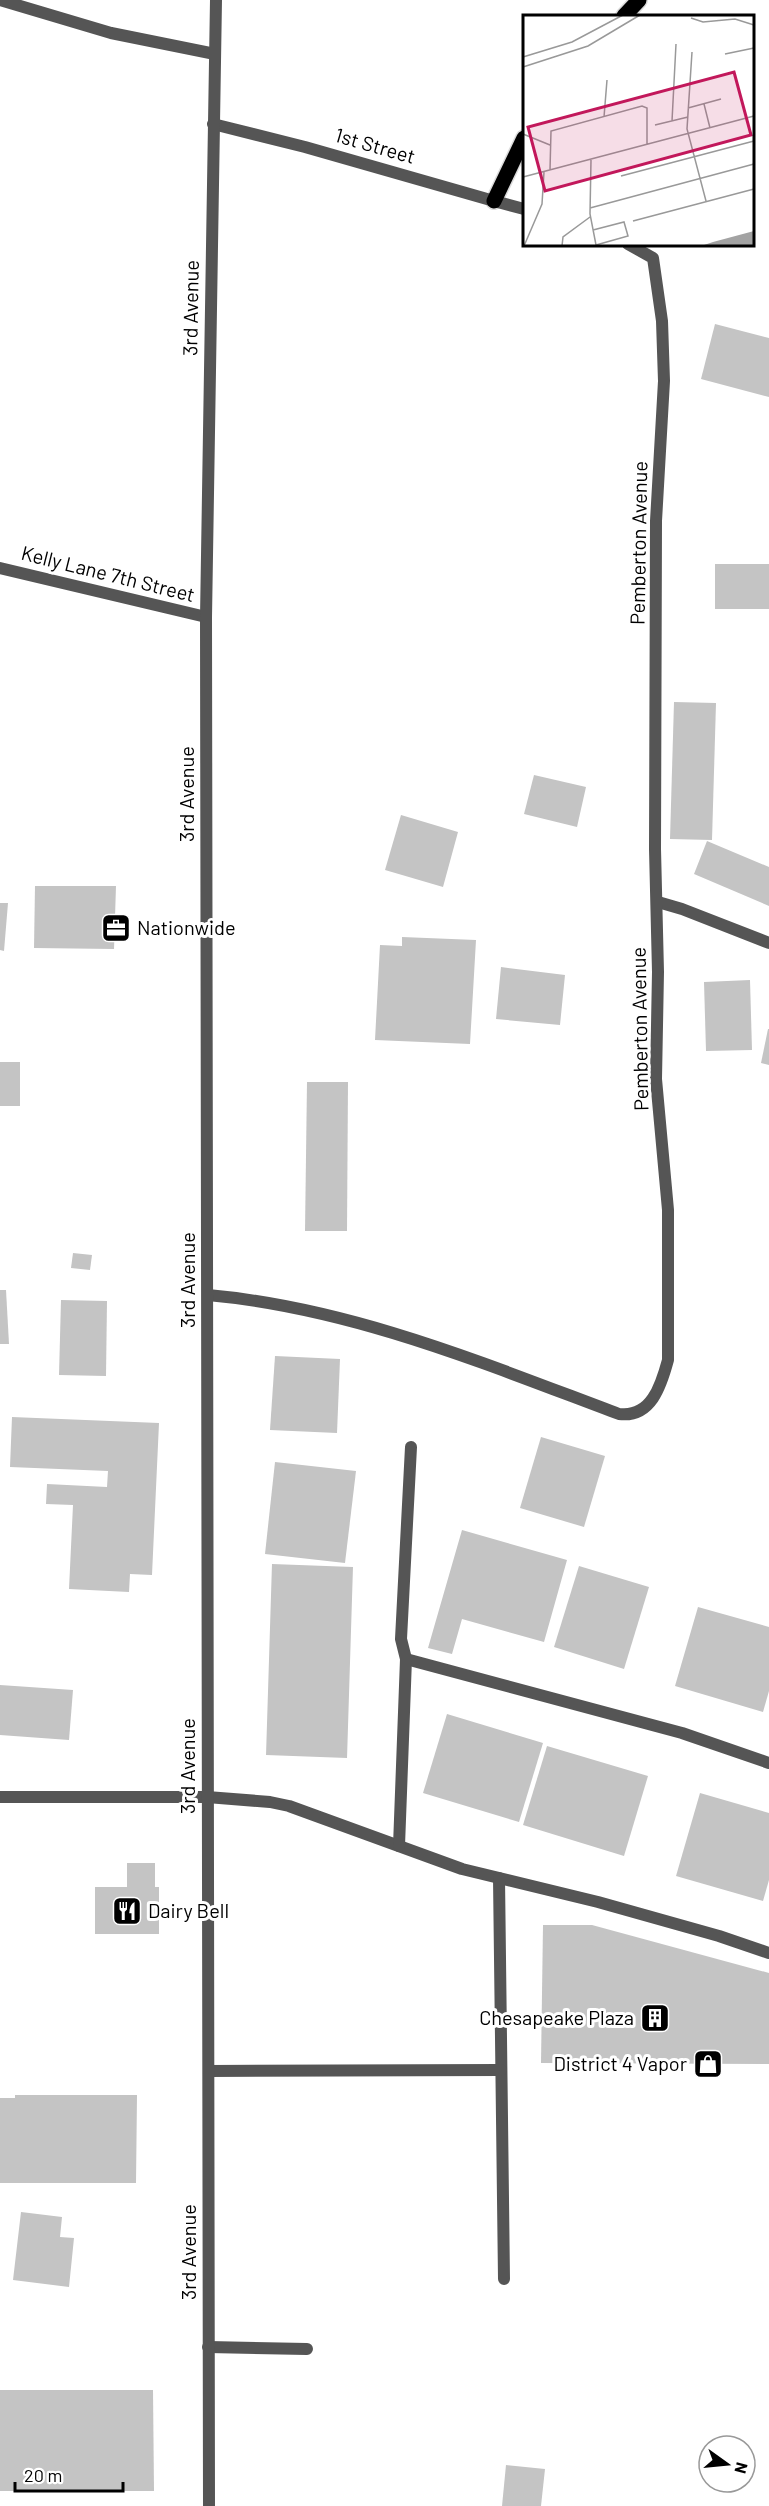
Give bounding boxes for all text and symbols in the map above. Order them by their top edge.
inset map [523,15,754,246]
street label: 1st Street [332,122,418,168]
street label: 3rd Avenue [177,260,203,356]
street label: Pemberton Avenue [625,461,651,625]
street label: Kelly Lane 7th Street [19,540,198,606]
street label: 3rd Avenue [174,746,198,842]
office icon: Nationwide [100,912,132,944]
place label: Nationwide [137,915,236,939]
street label: Pemberton Avenue [626,947,652,1111]
street label: 3rd Avenue [175,1232,199,1328]
street label: 3rd Avenue [175,1718,199,1814]
restaurant icon: Dairy Bell [111,1895,143,1927]
place label: Dairy Bell [148,1898,229,1922]
building icon: Chesapeake Plaza [639,2002,671,2034]
place label: Chesapeake Plaza [479,2005,634,2029]
shop icon: District 4 Vapor [692,2048,724,2080]
place label: District 4 Vapor [553,2051,687,2075]
street label: 3rd Avenue [176,2204,200,2300]
north arrow [697,2434,757,2494]
scale bar [15,2455,123,2493]
text: N [731,2460,753,2476]
text: 20 m [24,2464,62,2486]

